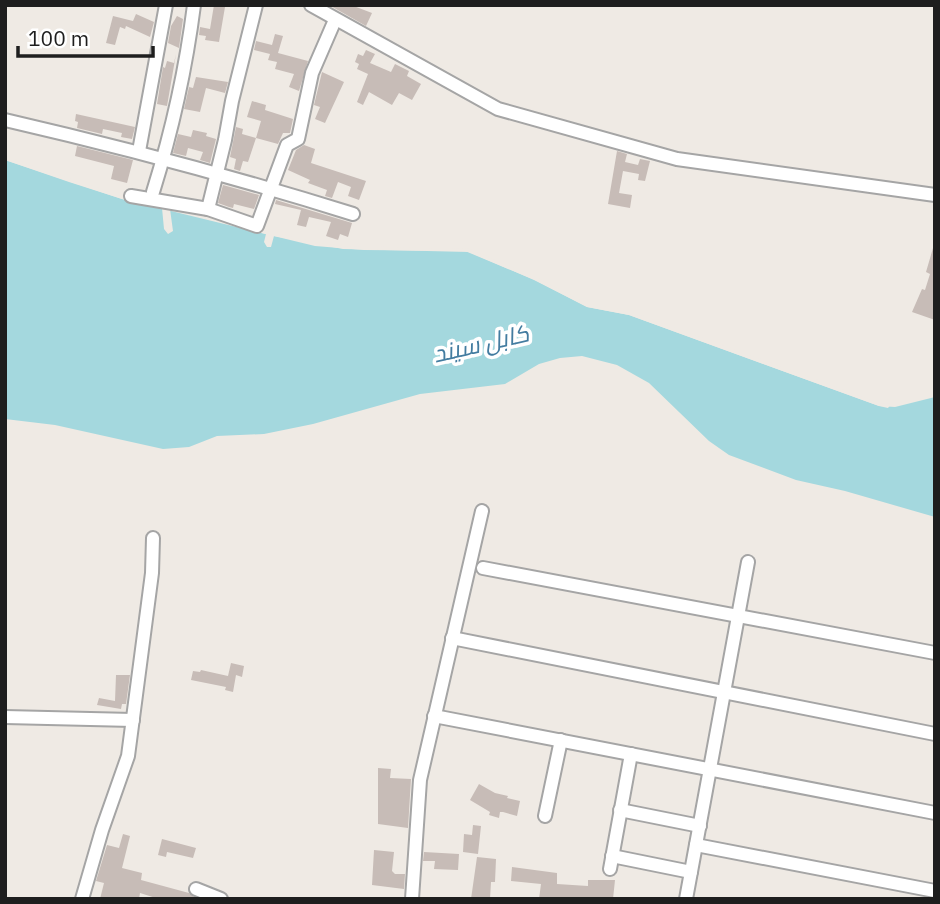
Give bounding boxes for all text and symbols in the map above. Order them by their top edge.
scale bar [18,14,152,58]
text: 100 m [28,24,89,52]
water label: کابل سيند [430,316,532,370]

